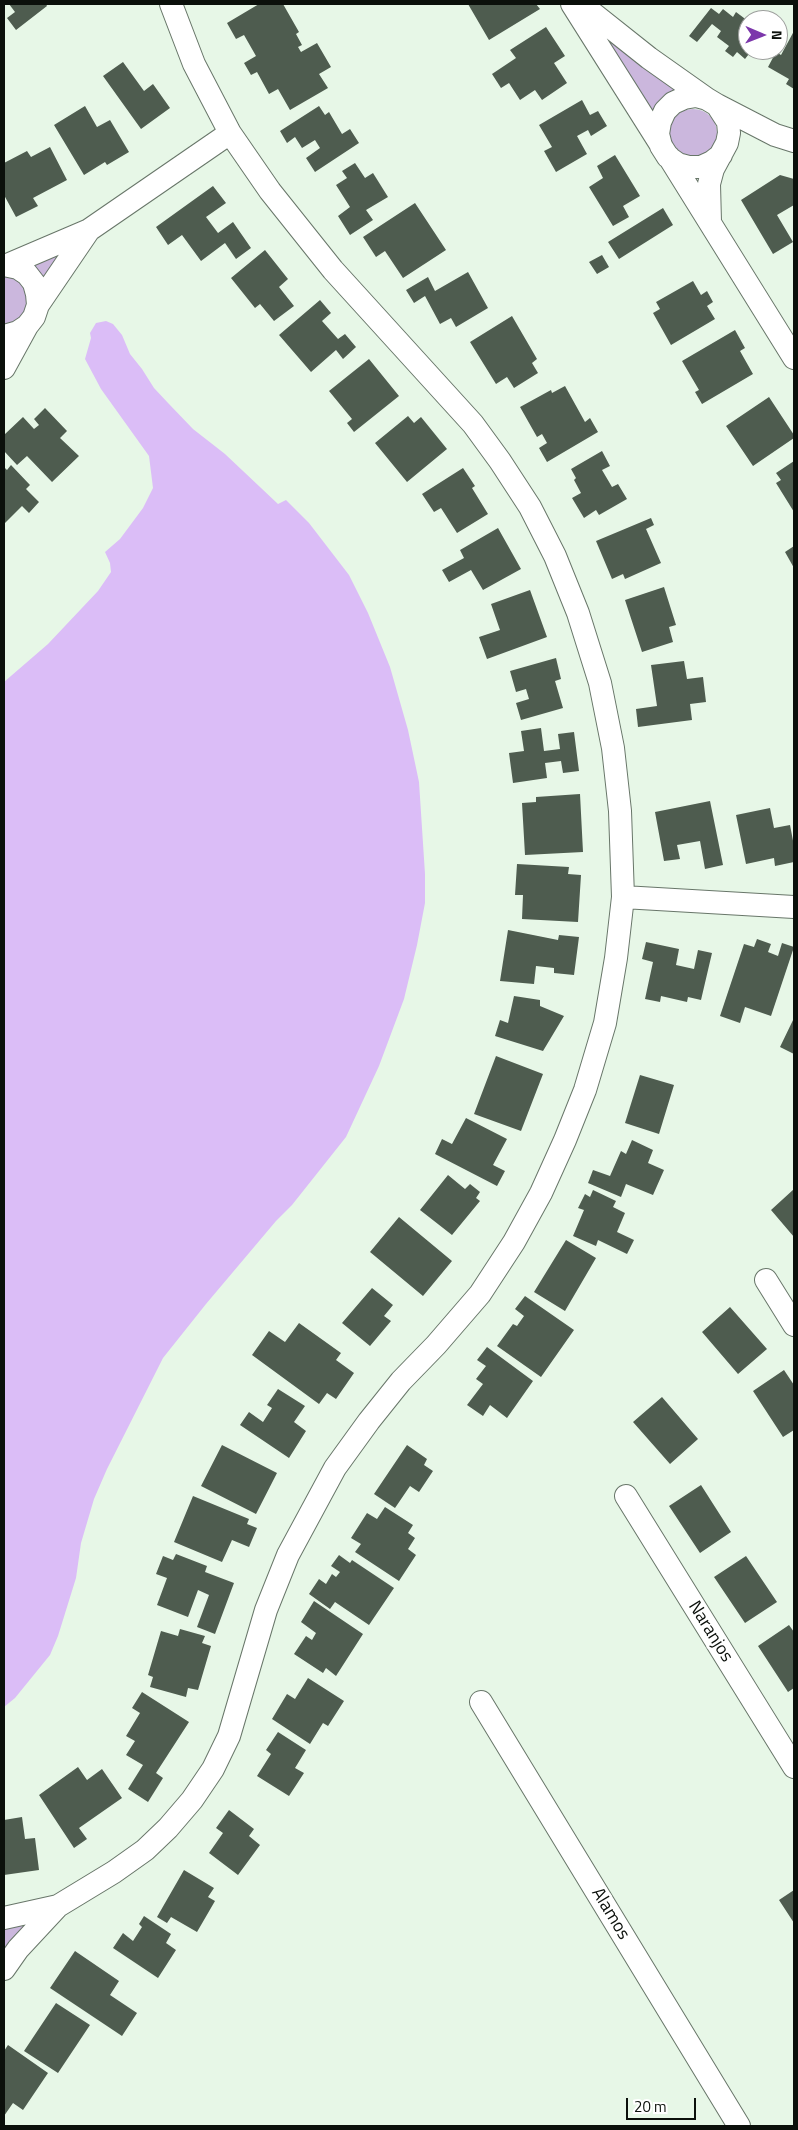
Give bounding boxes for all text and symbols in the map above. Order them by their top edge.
north arrow [738,10,788,60]
text: N [767,30,788,40]
street label: Naranjos [683,1597,737,1667]
street label: Alamos [586,1884,634,1944]
scale bar [628,2088,698,2120]
text: 20 m [634,2095,667,2118]

